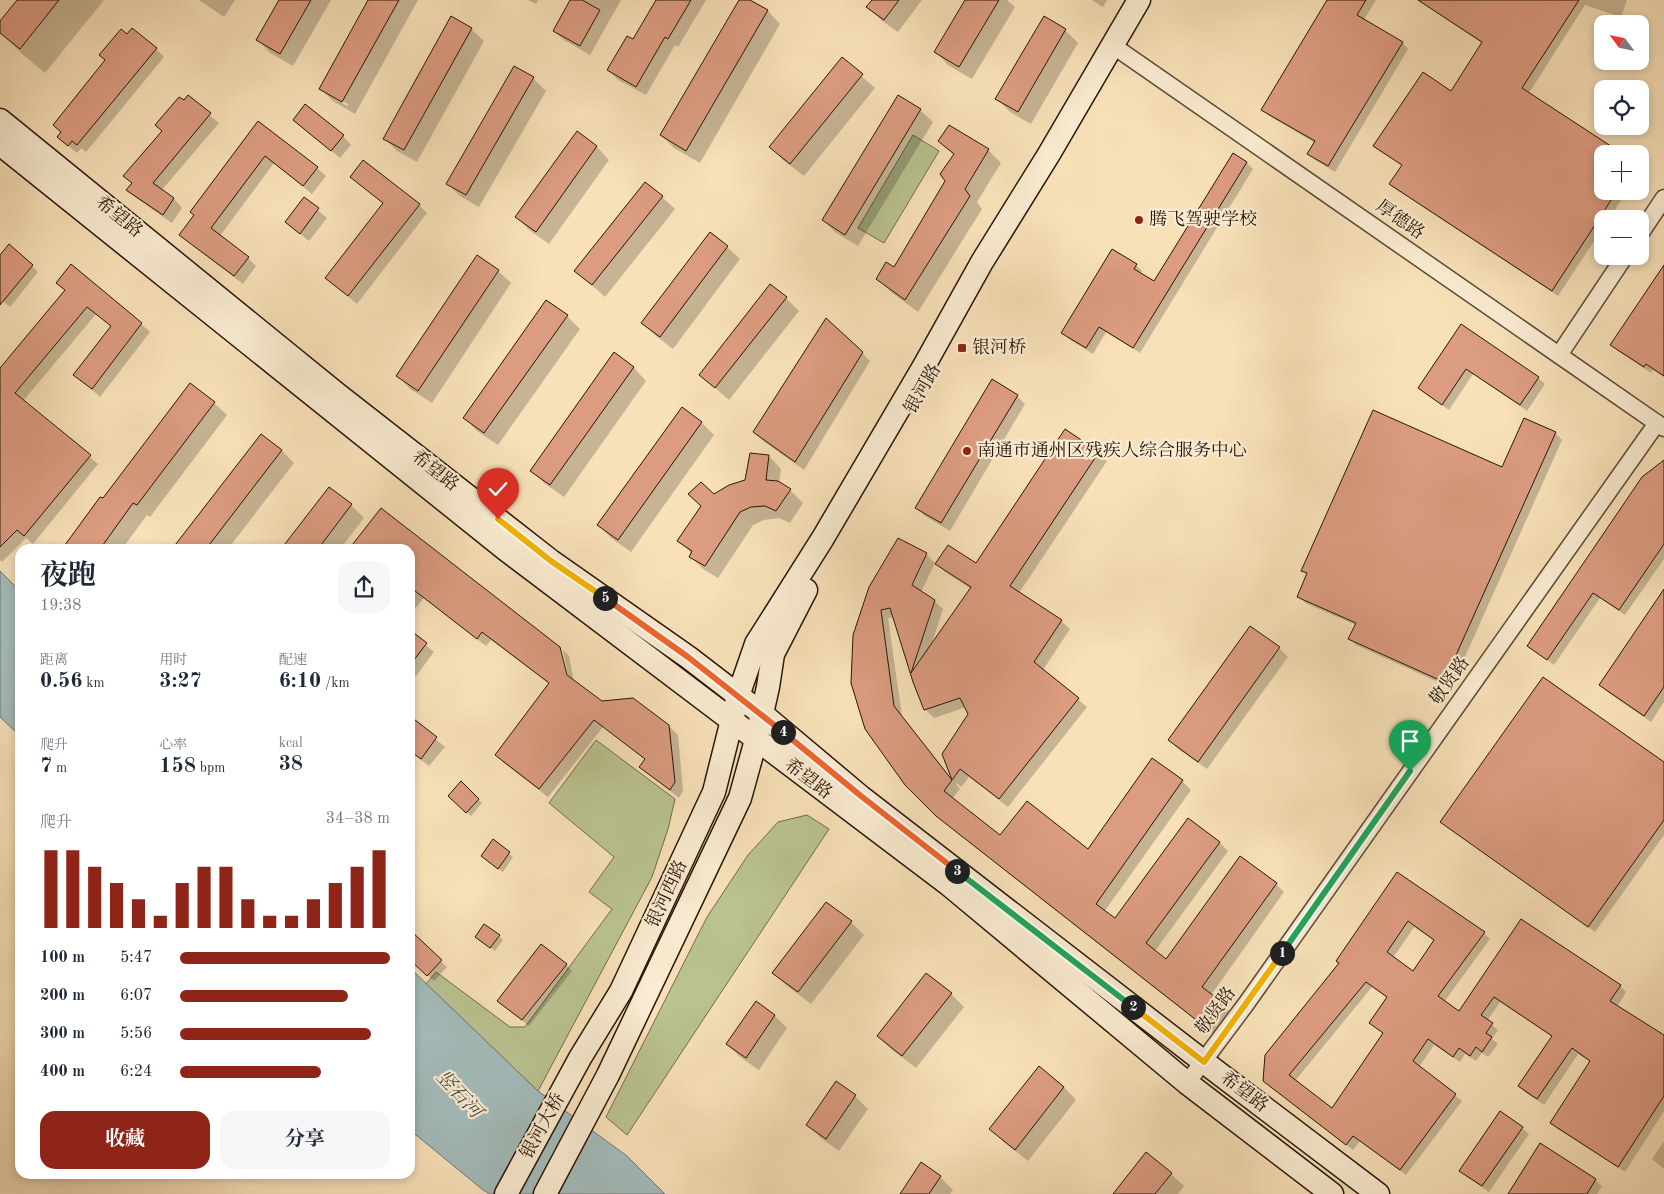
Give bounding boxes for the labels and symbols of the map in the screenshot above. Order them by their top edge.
north arrow [1594,15,1649,70]
street label: 希望路 [92,191,147,241]
street label: 厚德路 [1373,196,1428,243]
place label: 腾飞驾驶学校 [1149,209,1257,229]
marker: 腾飞驾驶学校 [1133,214,1145,226]
place label: 银河桥 [972,337,1026,357]
marker: 银河桥 [956,342,968,354]
street label: 银河路 [900,360,944,417]
place label: 南通市通州区残疾人综合服务中心 [977,440,1247,460]
marker: 南通市通州区残疾人综合服务中心 [961,445,973,457]
street label: 希望路 [408,446,463,495]
pin [477,468,519,519]
pin: 5 [592,586,618,610]
street label: 敬贤路 [1426,653,1473,708]
pin: 4 [770,720,796,744]
pin [1389,720,1431,771]
street label: 希望路 [781,754,836,802]
street label: 银河西路 [642,857,690,930]
pin: 3 [944,858,970,884]
pin: 1 [1270,940,1294,966]
street label: 敬贤路 [1191,983,1239,1038]
pin: 2 [1120,994,1146,1020]
water label: 竖石河 [432,1066,488,1125]
street label: 希望路 [1217,1067,1272,1115]
street label: 银河大桥 [516,1089,568,1162]

